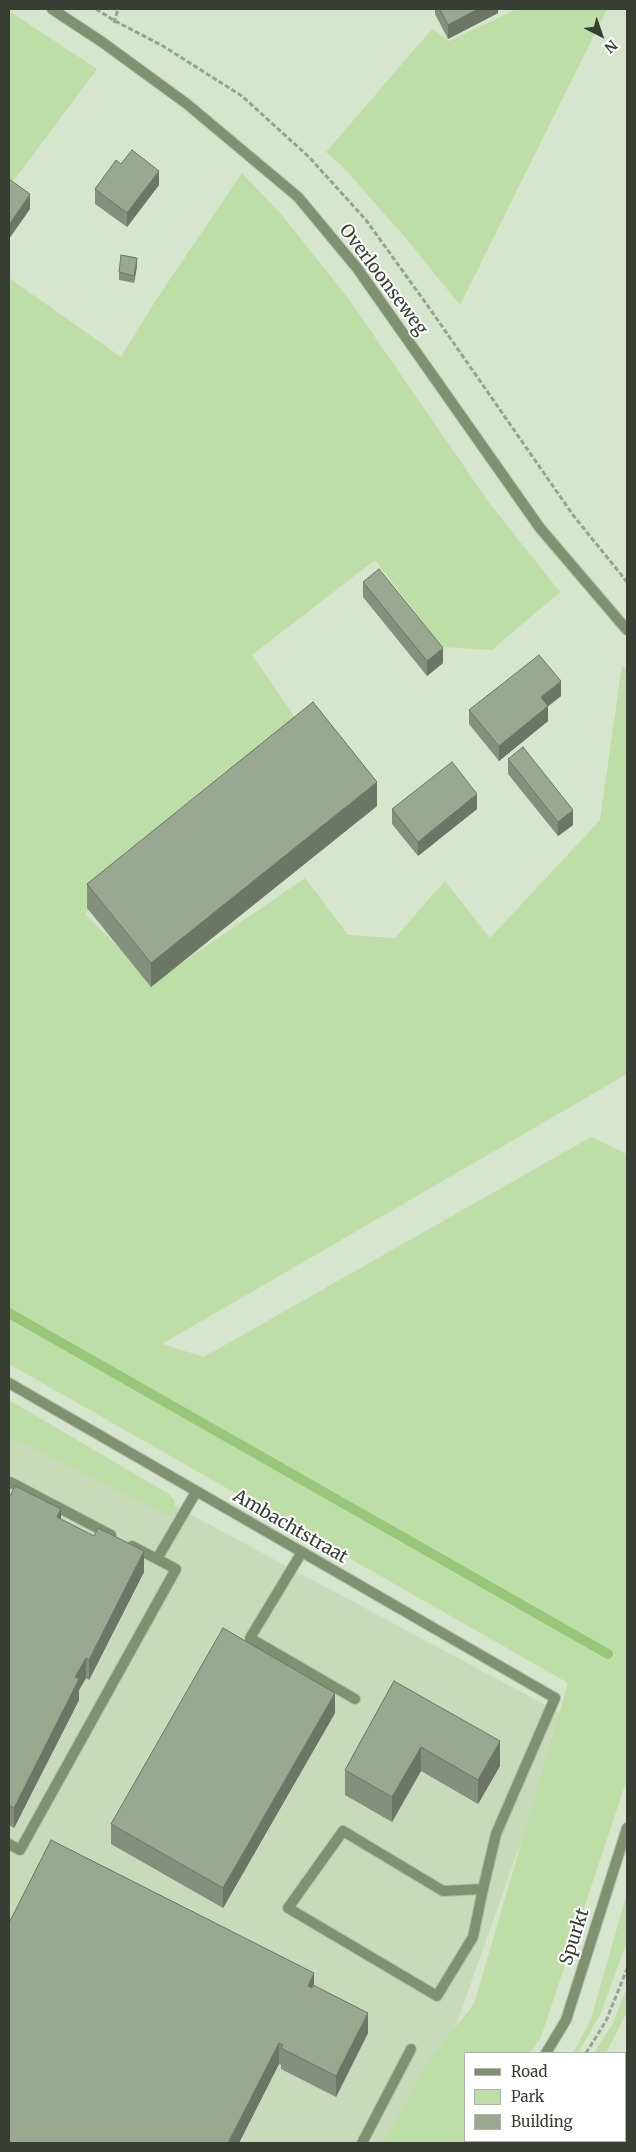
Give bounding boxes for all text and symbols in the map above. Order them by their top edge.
north arrow [576,10,626,60]
text: N [601,36,621,57]
street label: Overloonseweg [334,220,432,340]
street label: Ambachtstraat [229,1485,351,1569]
street label: Spurkt [556,1906,594,1968]
legend [464,2052,626,2142]
text: Road [511,2062,547,2081]
text: Park [511,2087,544,2106]
text: Building [511,2112,573,2131]

